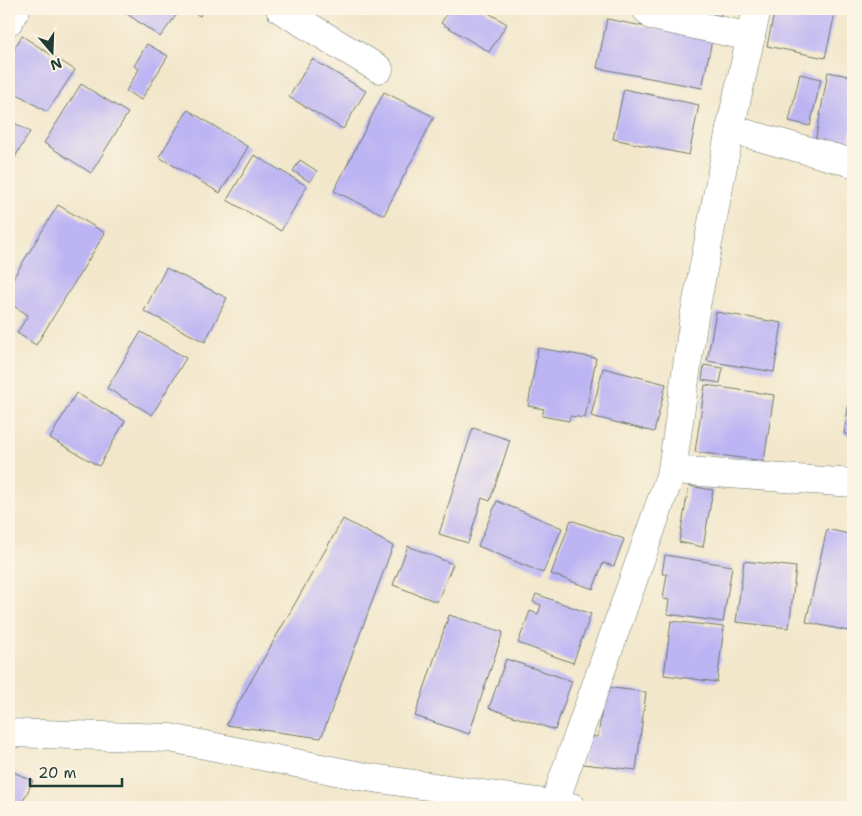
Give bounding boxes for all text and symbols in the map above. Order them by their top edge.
north arrow [28,28,78,78]
text: N [48,54,64,75]
scale bar [30,756,122,788]
text: 20 m [38,763,77,783]

